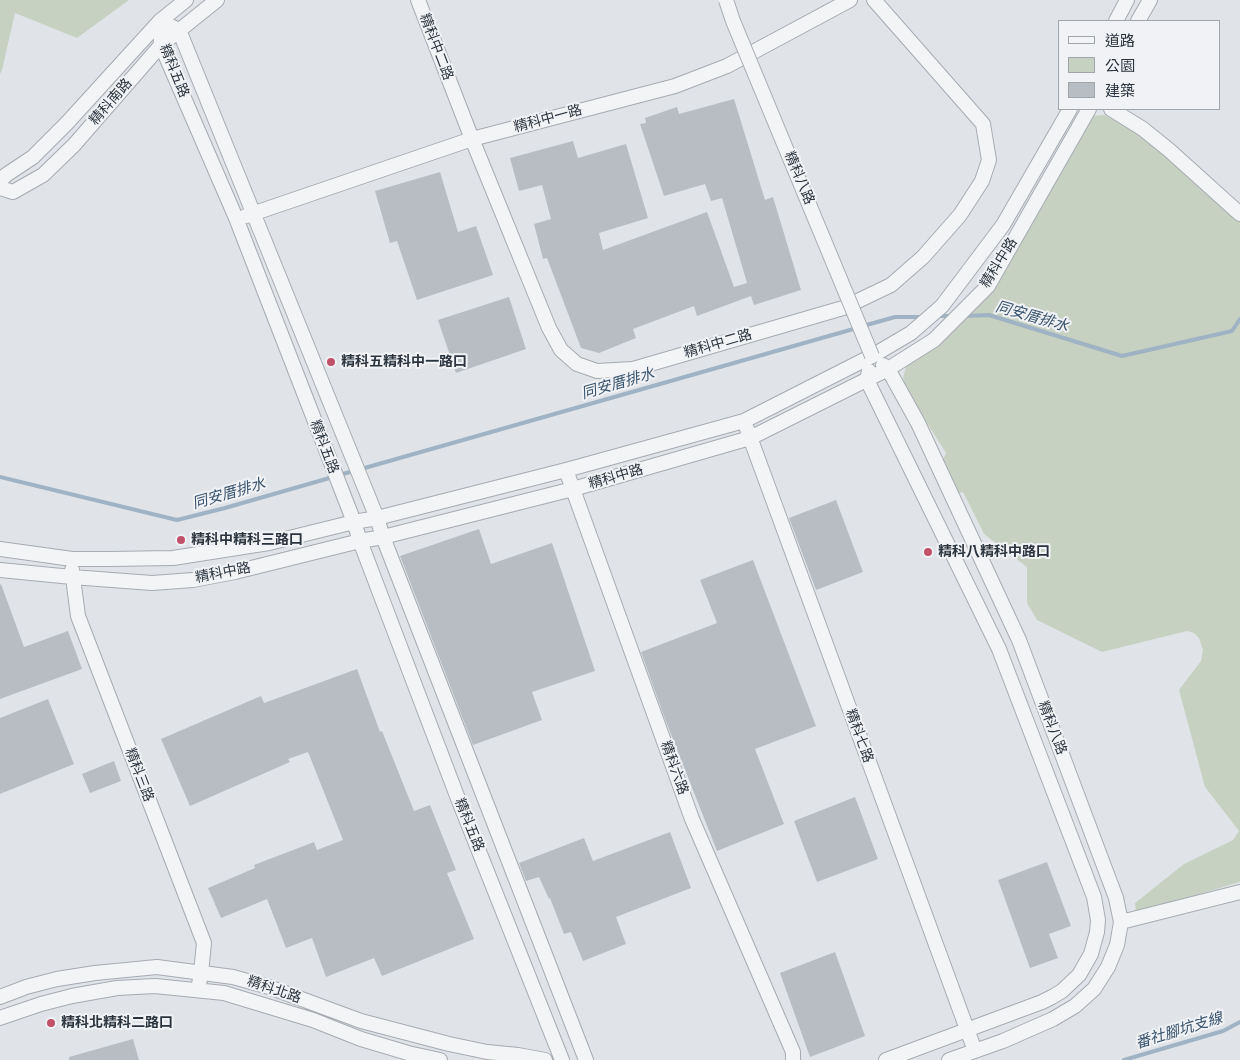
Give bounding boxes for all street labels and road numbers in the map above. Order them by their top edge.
street label: 精科中二路 [416,11,456,83]
street label: 精科五路 [156,42,192,100]
street label: 精科南路 [86,75,136,129]
street label: 精科中一路 [512,102,584,136]
street label: 精科八路 [780,149,818,207]
street label: 精科中路 [977,235,1021,291]
street label: 精科中二路 [682,326,754,362]
street label: 精科五路 [306,418,342,476]
street label: 精科中路 [587,461,645,493]
street label: 精科中路 [194,559,252,587]
street label: 精科八路 [1034,699,1070,757]
street label: 精科七路 [842,707,876,765]
street label: 精科六路 [657,739,691,797]
street label: 精科三路 [121,746,157,804]
street label: 精科五路 [451,796,487,854]
street label: 精科北路 [245,973,303,1007]

